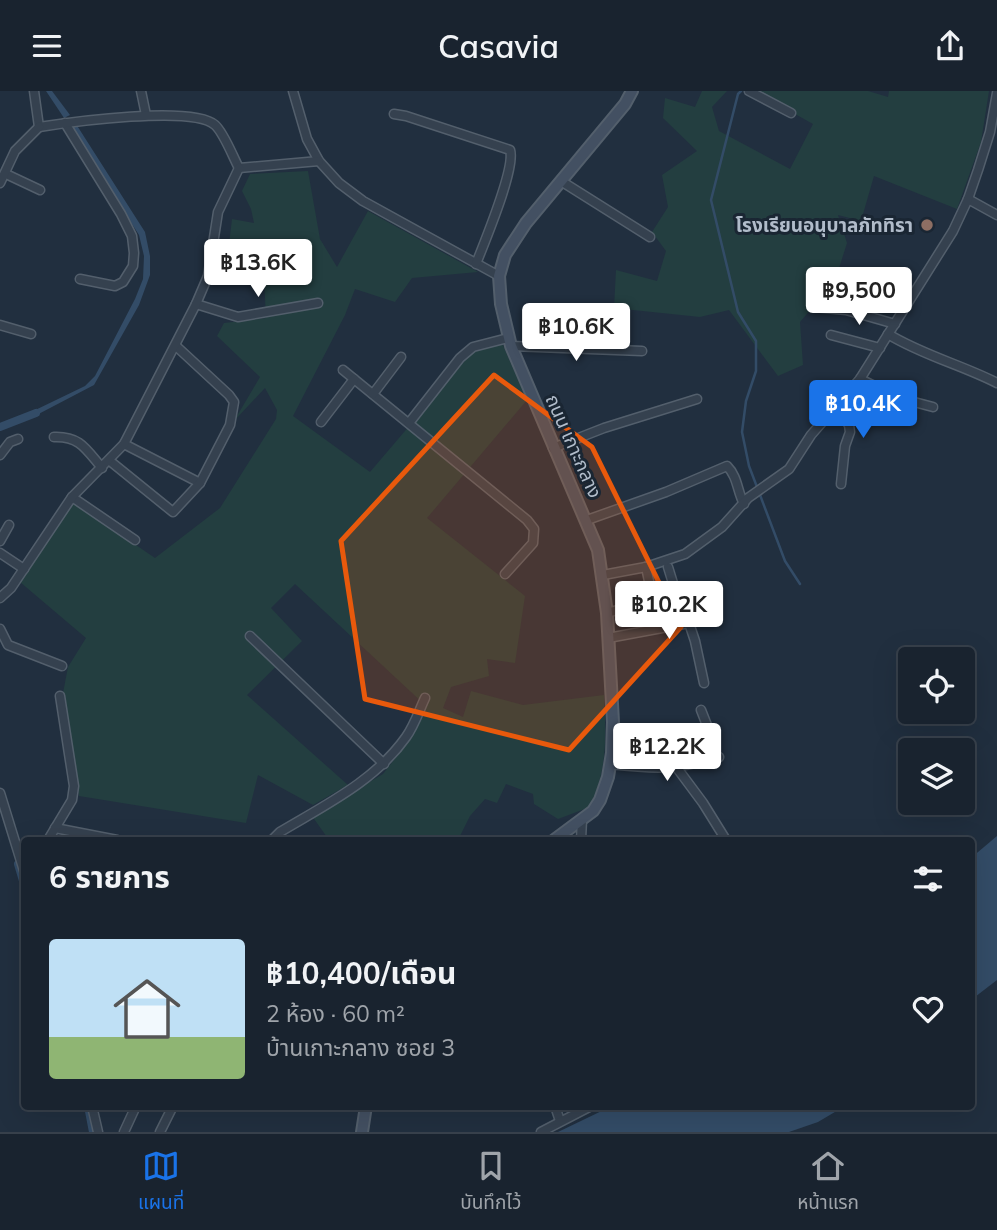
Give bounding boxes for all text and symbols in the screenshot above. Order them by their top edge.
text: Casavia [438,26,559,66]
icon: menu [28,27,66,65]
icon: share [931,27,969,65]
place label: โรงเรียนอนุบาลภัททิรา [736,213,913,237]
marker: โรงเรียนอนุบาลภัททิรา [919,217,935,233]
pin: ฿13.6K [201,239,315,299]
text: ฿13.6K [220,247,296,276]
pin: ฿9,500 [802,267,916,327]
text: ฿9,500 [822,275,896,304]
pin: ฿10.6K [519,303,633,363]
text: ฿10.6K [538,311,614,340]
pin: ฿10.4K [806,381,920,440]
text: ฿10.4K [825,388,901,417]
street label: ถนน เกาะกลาง [540,390,608,502]
pin: ฿10.2K [612,581,726,641]
text: ฿10.2K [631,589,707,618]
map controls [898,647,975,815]
button: locate [898,647,975,724]
pin: ฿12.2K [610,723,724,783]
text: ฿12.2K [629,731,705,760]
button: layers [898,738,975,815]
text: 6 รายการ [49,858,170,896]
icon: filters [909,860,947,898]
text: ฿10,400/เดือน [266,954,456,992]
icon: home [105,967,189,1051]
icon: heart [909,990,947,1028]
text: 2 ห้อง · 60 m² [266,999,405,1028]
text: บ้านเกาะกลาง ซอย 3 [266,1033,455,1062]
tab: แผนที่ [138,1147,184,1218]
tab: บันทึกไว้ [460,1147,521,1218]
tab: หน้าแรก [797,1147,859,1218]

